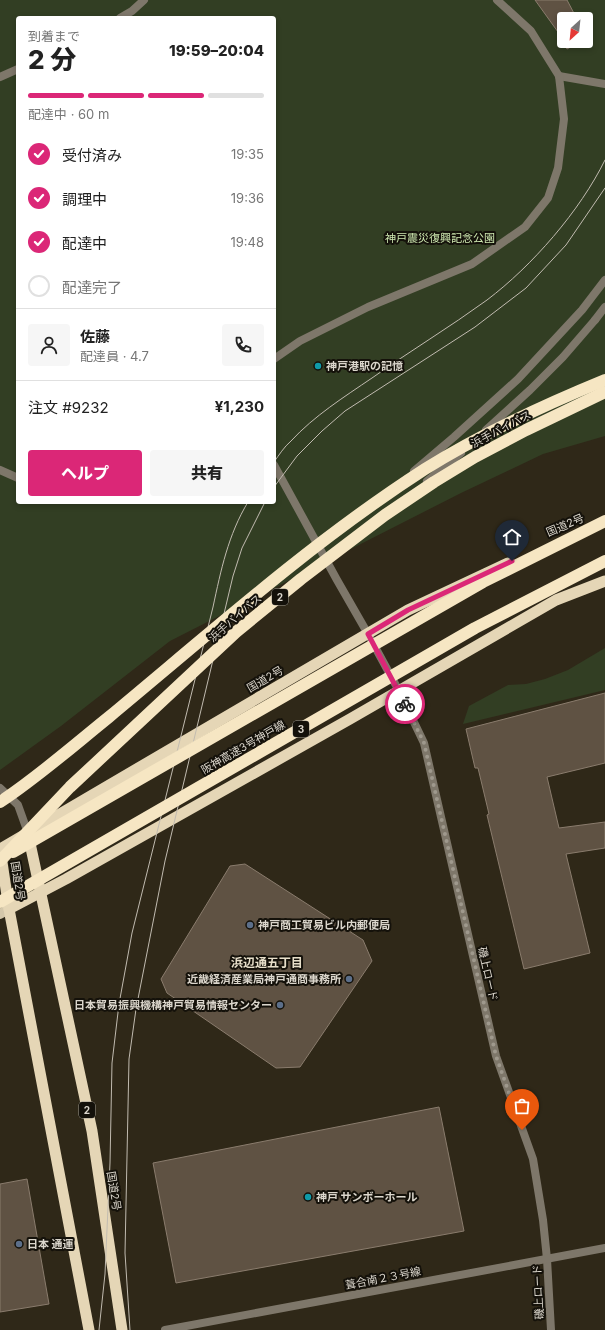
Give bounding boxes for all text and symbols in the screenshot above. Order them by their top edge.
north arrow [557,12,593,48]
map controls [557,12,593,48]
text: 到着まで [28,28,80,44]
text: 19:59–20:04 [169,41,264,60]
text: 2 分 [28,44,76,75]
text: 配達中 · 60 m [28,106,109,122]
icon: check [28,143,50,165]
text: 受付済み [62,146,122,165]
text: 19:35 [231,146,264,162]
icon: check [28,187,50,209]
text: 調理中 [62,190,107,209]
text: 19:36 [231,190,264,206]
icon: check [28,231,50,253]
park label: 神戸震災復興記念公園 [385,231,495,245]
text: 配達中 [62,234,107,253]
text: 19:48 [230,234,264,250]
text: 配達完了 [62,278,122,297]
button: person [28,324,70,366]
button: phone [222,324,264,366]
text: 佐藤 [80,327,110,346]
text: 配達員 · 4.7 [80,348,149,364]
place label: 神戸港駅の記憶 [326,359,403,373]
marker: 神戸港駅の記憶 [313,361,323,371]
text: ¥1,230 [215,397,264,416]
text: 注文 #9232 [28,398,109,417]
street label: 浜手バイパス [469,407,533,451]
button: ヘルプ [28,450,142,496]
button: 共有 [150,450,264,496]
street label: 国道2号 [544,511,586,539]
pin [495,520,529,561]
icon: home [501,526,523,548]
road number: 2 [272,589,288,605]
street label: 浜手バイパス [206,591,264,645]
street label: 国道2号 [244,663,286,695]
courier [385,684,425,724]
icon: bike [394,693,416,715]
street label: 阪神高速3号神戸線 [198,717,288,777]
road number: 3 [293,721,309,737]
street label: 国道2号 [8,860,28,902]
place label: 神戸商工貿易ビル内郵便局 [258,918,390,932]
marker: 神戸商工貿易ビル内郵便局 [245,920,255,930]
street label: 磯上ロード [475,946,501,1002]
district label: 浜辺通五丁目 [231,955,303,970]
place label: 近畿経済産業局神戸通商事務所 [187,972,341,986]
marker: 近畿経済産業局神戸通商事務所 [344,974,354,984]
place label: 日本貿易振興機構神戸貿易情報センター [74,998,272,1012]
marker: 日本貿易振興機構神戸貿易情報センター [275,1000,285,1010]
pin [505,1089,539,1130]
icon: bag [511,1095,533,1117]
road number: 2 [79,1102,95,1118]
street label: 国道2号 [104,1170,124,1212]
place label: 神戸 サンボーホール [316,1190,418,1204]
marker: 神戸 サンボーホール [303,1192,313,1202]
place label: 日本 通運 [27,1237,74,1251]
marker: 日本 通運 [14,1239,24,1249]
street label: 葺合南２３号線 [344,1264,422,1292]
street label: 磯上ロード [530,1264,546,1320]

